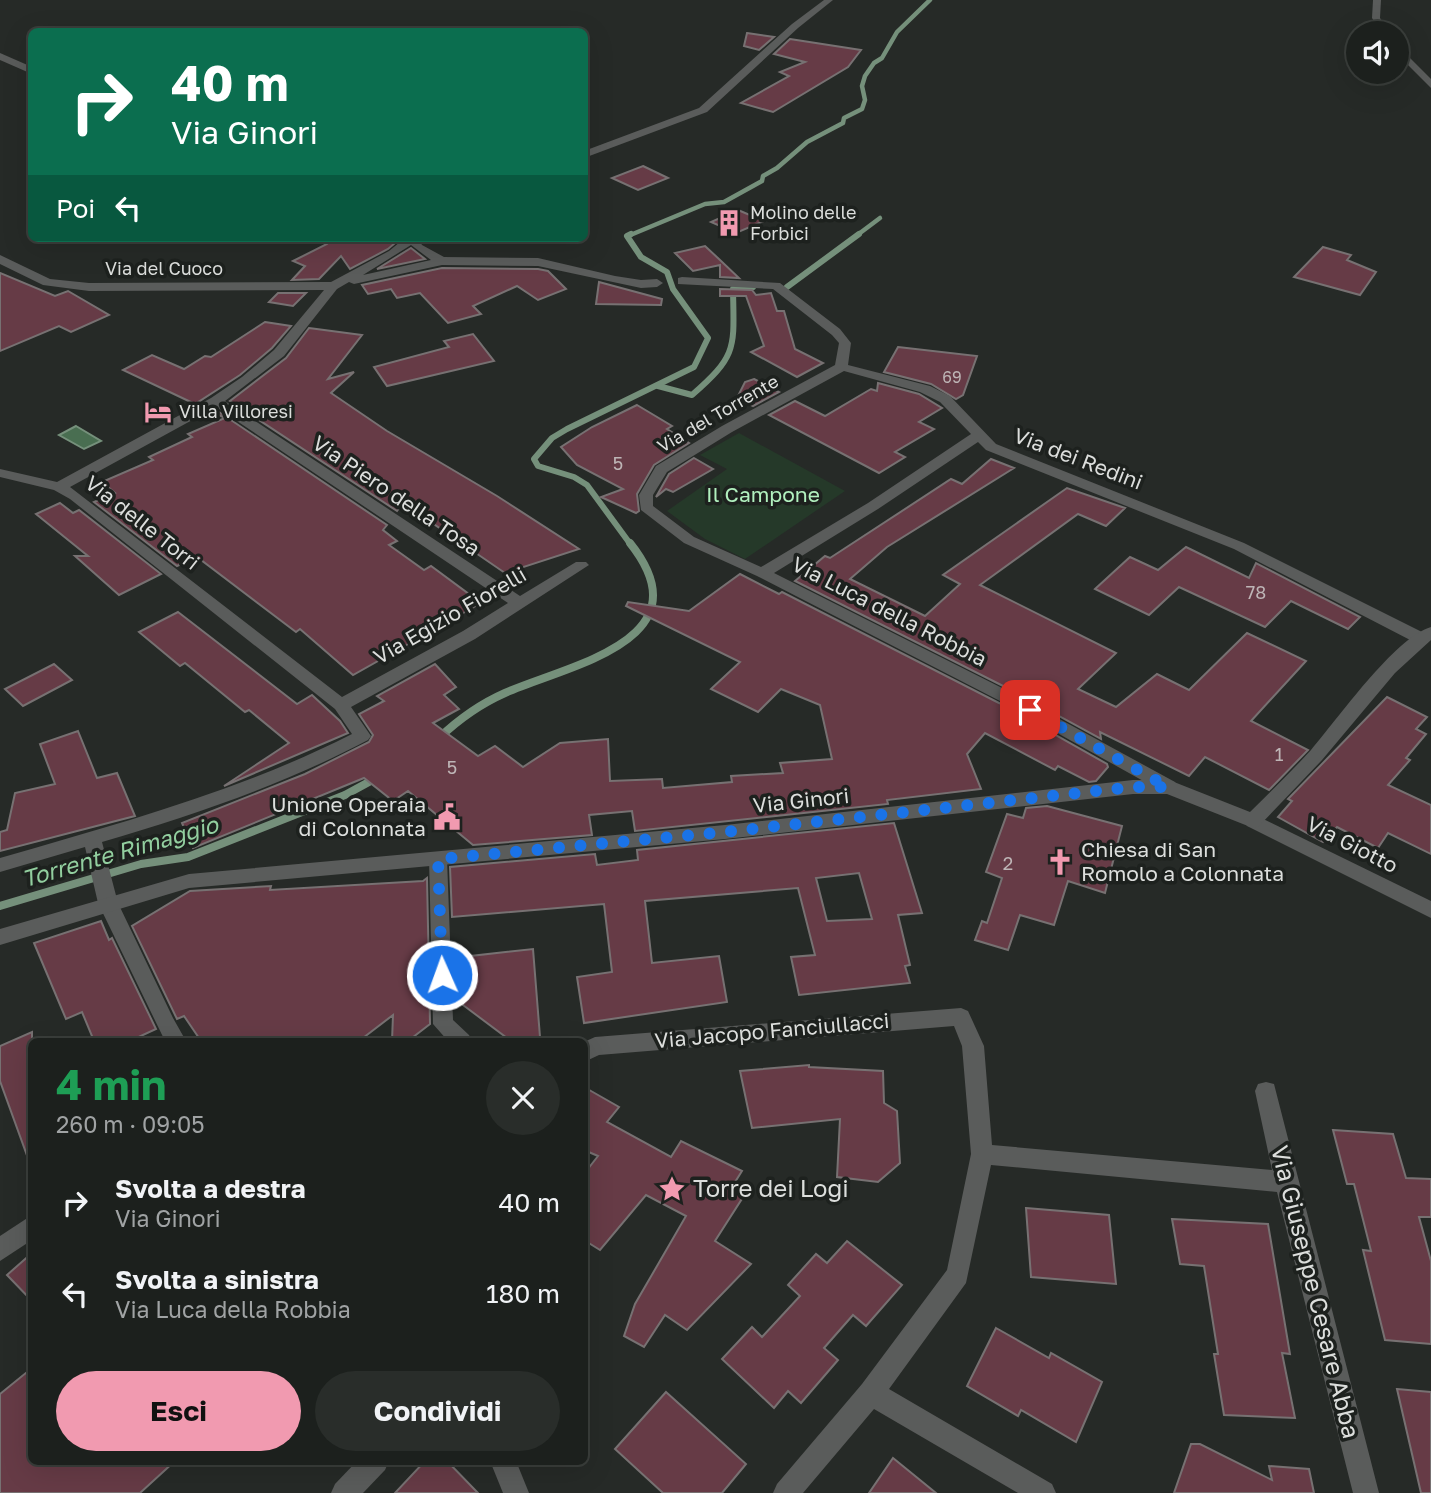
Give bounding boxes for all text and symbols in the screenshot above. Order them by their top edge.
map controls [1346,21,1409,84]
button: sound [1346,21,1409,84]
text: 40 m [171,53,289,112]
icon: right [56,56,147,147]
text: Via Ginori [171,113,318,151]
icon: left [109,189,147,227]
text: Poi [56,193,95,224]
place label: Molino delle Forbici [750,201,857,244]
building icon: Molino delle Forbici [714,208,744,238]
street label: Via del Cuoco [105,257,223,279]
house number: 69 [942,367,962,387]
street label: Via del Torrente [653,369,782,457]
hotel icon: Villa Villoresi [143,397,173,427]
place label: Villa Villoresi [179,400,293,422]
street label: Via dei Redini [1010,422,1147,495]
street label: Via Piero della Tosa [308,429,485,561]
house number: 5 [613,452,623,474]
street label: Via delle Torri [80,469,205,575]
park label: Il Campone [706,481,820,507]
street label: Via Luca della Robbia [788,551,991,672]
street label: Via Egizio Fiorelli [368,561,531,669]
house number: 78 [1246,581,1266,603]
pin [1000,680,1060,740]
icon: arrive [1011,691,1049,729]
house number: 1 [1275,743,1284,765]
house number: 5 [447,756,457,778]
street label: Via Ginori [752,782,850,818]
place label: Unione Operaia di Colonnata [271,791,426,841]
public building icon: Unione Operaia di Colonnata [432,802,462,832]
water label: Torrente Rimaggio [18,809,222,892]
street label: Via Giotto [1302,810,1402,878]
place label: Chiesa di San Romolo a Colonnata [1081,836,1284,886]
church icon: Chiesa di San Romolo a Colonnata [1045,847,1075,877]
house number: 2 [1003,852,1013,874]
position arrow [405,938,479,1012]
street label: Via Jacopo Fanciullacci [653,1007,890,1053]
text: 4 min [56,1059,166,1109]
button: close [486,1061,560,1135]
text: 260 m · 09:05 [56,1110,205,1138]
street label: Via Giuseppe Cesare Abba [1266,1142,1367,1441]
text: Svolta a destra [115,1173,306,1204]
place label: Torre dei Logi [693,1173,849,1202]
place icon: Torre dei Logi [657,1174,687,1204]
icon: right [56,1184,94,1222]
text: 40 m [499,1187,560,1218]
text: Via Ginori [115,1204,221,1232]
text: Svolta a sinistra [115,1264,319,1295]
icon: left [56,1275,94,1313]
text: 180 m [486,1278,560,1309]
text: Via Luca della Robbia [115,1295,351,1323]
button: Esci [56,1371,301,1451]
button: Condividi [315,1371,560,1451]

